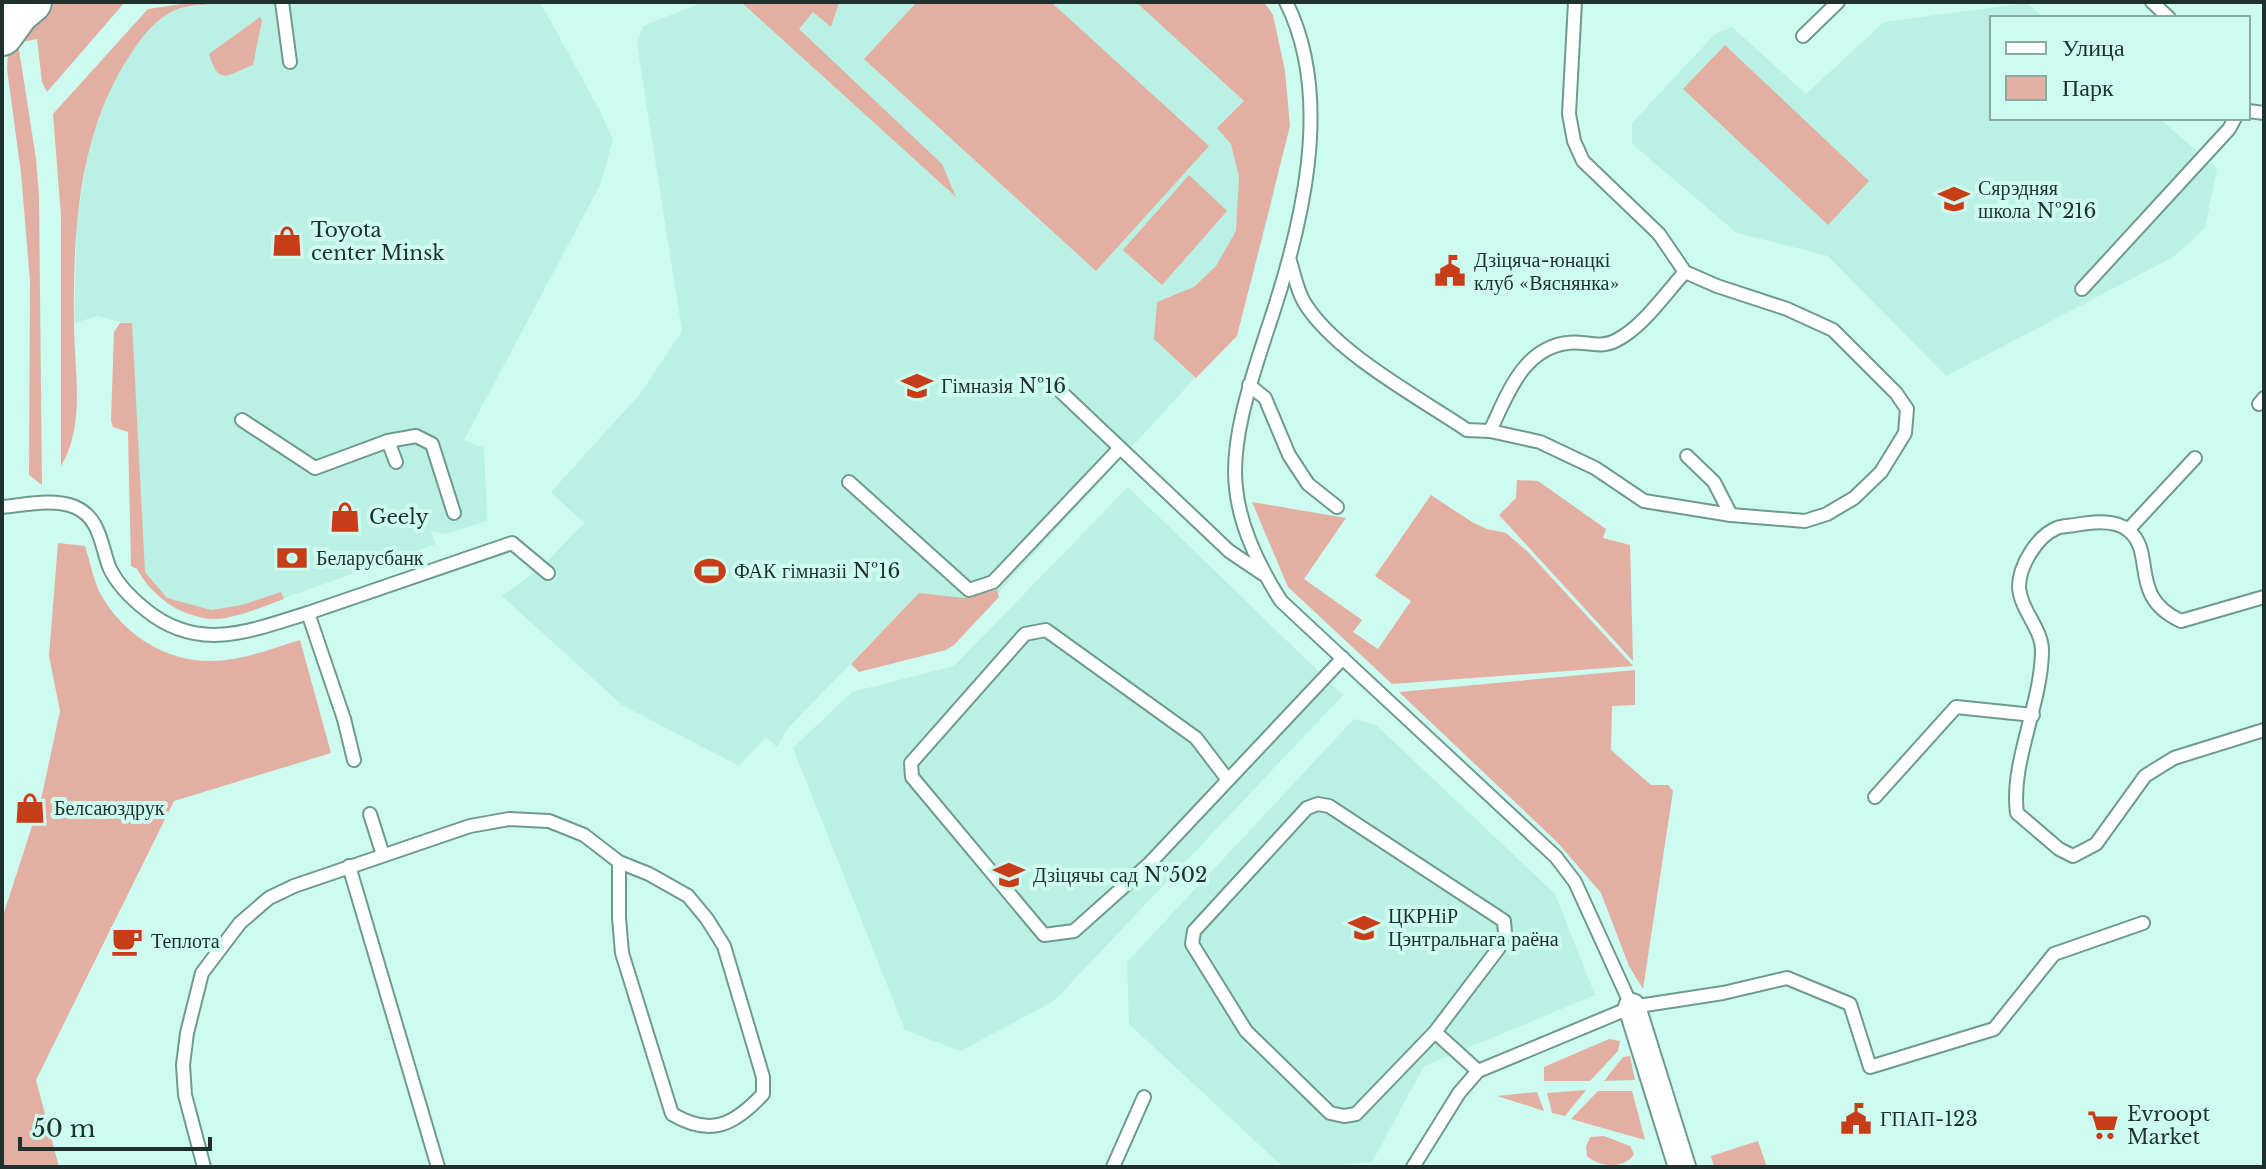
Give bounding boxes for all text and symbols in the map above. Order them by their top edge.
legend [1990,16,2250,120]
text: Улица [2062,33,2125,62]
text: Парк [2062,73,2114,102]
place label: Сярэдняя школа №216 [1978,176,2096,223]
school or university icon: Сярэдняя школа №216 [1937,182,1971,216]
place label: Toyota center Minsk [311,218,445,265]
shop icon: Toyota center Minsk [270,224,304,258]
place label: Дзіцяча-юнацкі клуб «Вяснянка» [1474,248,1619,295]
public building icon: Дзіцяча-юнацкі клуб «Вяснянка» [1433,254,1467,288]
school or university icon: Гімназія №16 [900,369,934,403]
place label: Гімназія №16 [941,374,1066,398]
shop icon: Geely [328,500,362,534]
place label: Geely [369,505,429,529]
bank icon: Беларусбанк [275,541,309,575]
place label: Беларусбанк [316,546,424,570]
sports icon: ФАК гімназіі №16 [693,554,727,588]
place label: ФАК гімназіі №16 [734,559,900,583]
shop icon: Белсаюздрук [13,791,47,825]
place label: Белсаюздрук [54,796,165,820]
school or university icon: Дзіцячы сад №502 [992,858,1026,892]
place label: Дзіцячы сад №502 [1033,863,1207,887]
place label: ЦКРНіР Цэнтральнага раёна [1388,904,1559,951]
school or university icon: ЦКРНіР Цэнтральнага раёна [1347,911,1381,945]
cafe icon: Теплота [110,924,144,958]
place label: Теплота [151,929,220,953]
scale bar [20,1101,210,1151]
public building icon: ГПАП-123 [1839,1102,1873,1136]
place label: Evroopt Market [2127,1102,2210,1149]
place label: ГПАП-123 [1880,1107,1978,1131]
supermarket icon: Evroopt Market [2086,1108,2120,1142]
text: 50 m [32,1114,96,1143]

